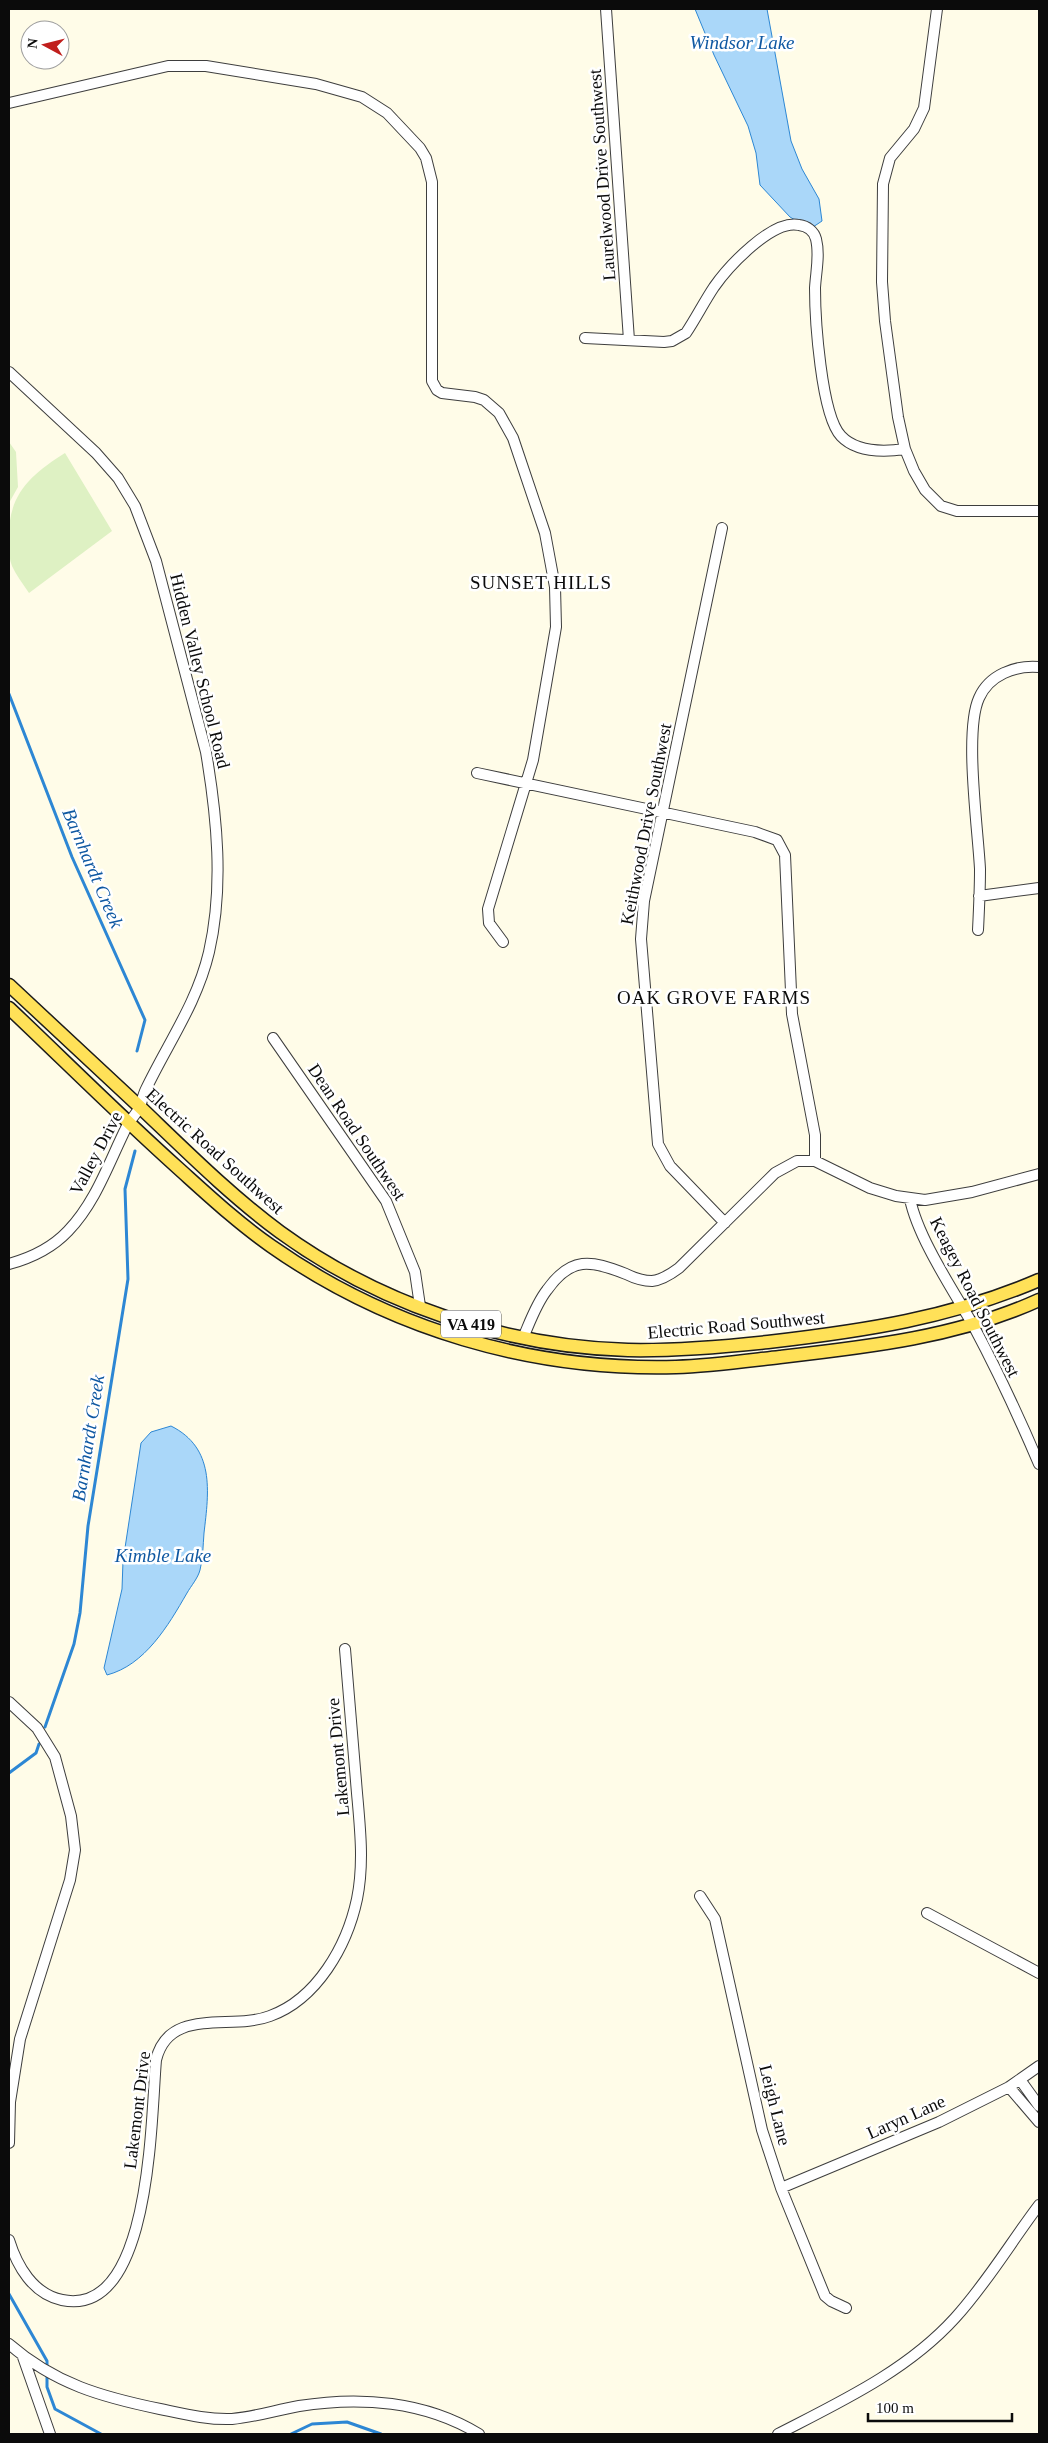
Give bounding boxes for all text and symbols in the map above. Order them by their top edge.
north arrow [20,20,70,70]
water label: Windsor Lake [689,32,795,53]
text: N [25,38,41,49]
street label: Laurelwood Drive Southwest [585,69,619,281]
street label: Hidden Valley School Road [166,571,234,771]
district label: SUNSET HILLS [470,572,612,593]
street label: Keithwood Drive Southwest [617,721,675,927]
water label: Barnhardt Creek [58,805,128,931]
district label: OAK GROVE FARMS [617,987,811,1008]
street label: Dean Road Southwest [304,1060,410,1204]
street label: Electric Road Southwest [142,1084,288,1218]
street label: Valley Drive [66,1108,126,1198]
street label: Keagey Road Southwest [926,1214,1024,1380]
street label: Electric Road Southwest [646,1307,826,1343]
road number: VA 419 [441,1310,501,1338]
water label: Barnhardt Creek [68,1373,108,1503]
water label: Kimble Lake [114,1545,211,1566]
street label: Lakemont Drive [323,1697,353,1817]
street label: Lakemont Drive [120,2050,154,2170]
street label: Leigh Lane [755,2063,795,2147]
street label: Laryn Lane [864,2091,948,2143]
scale bar [868,2390,1012,2422]
text: 100 m [876,2400,914,2416]

